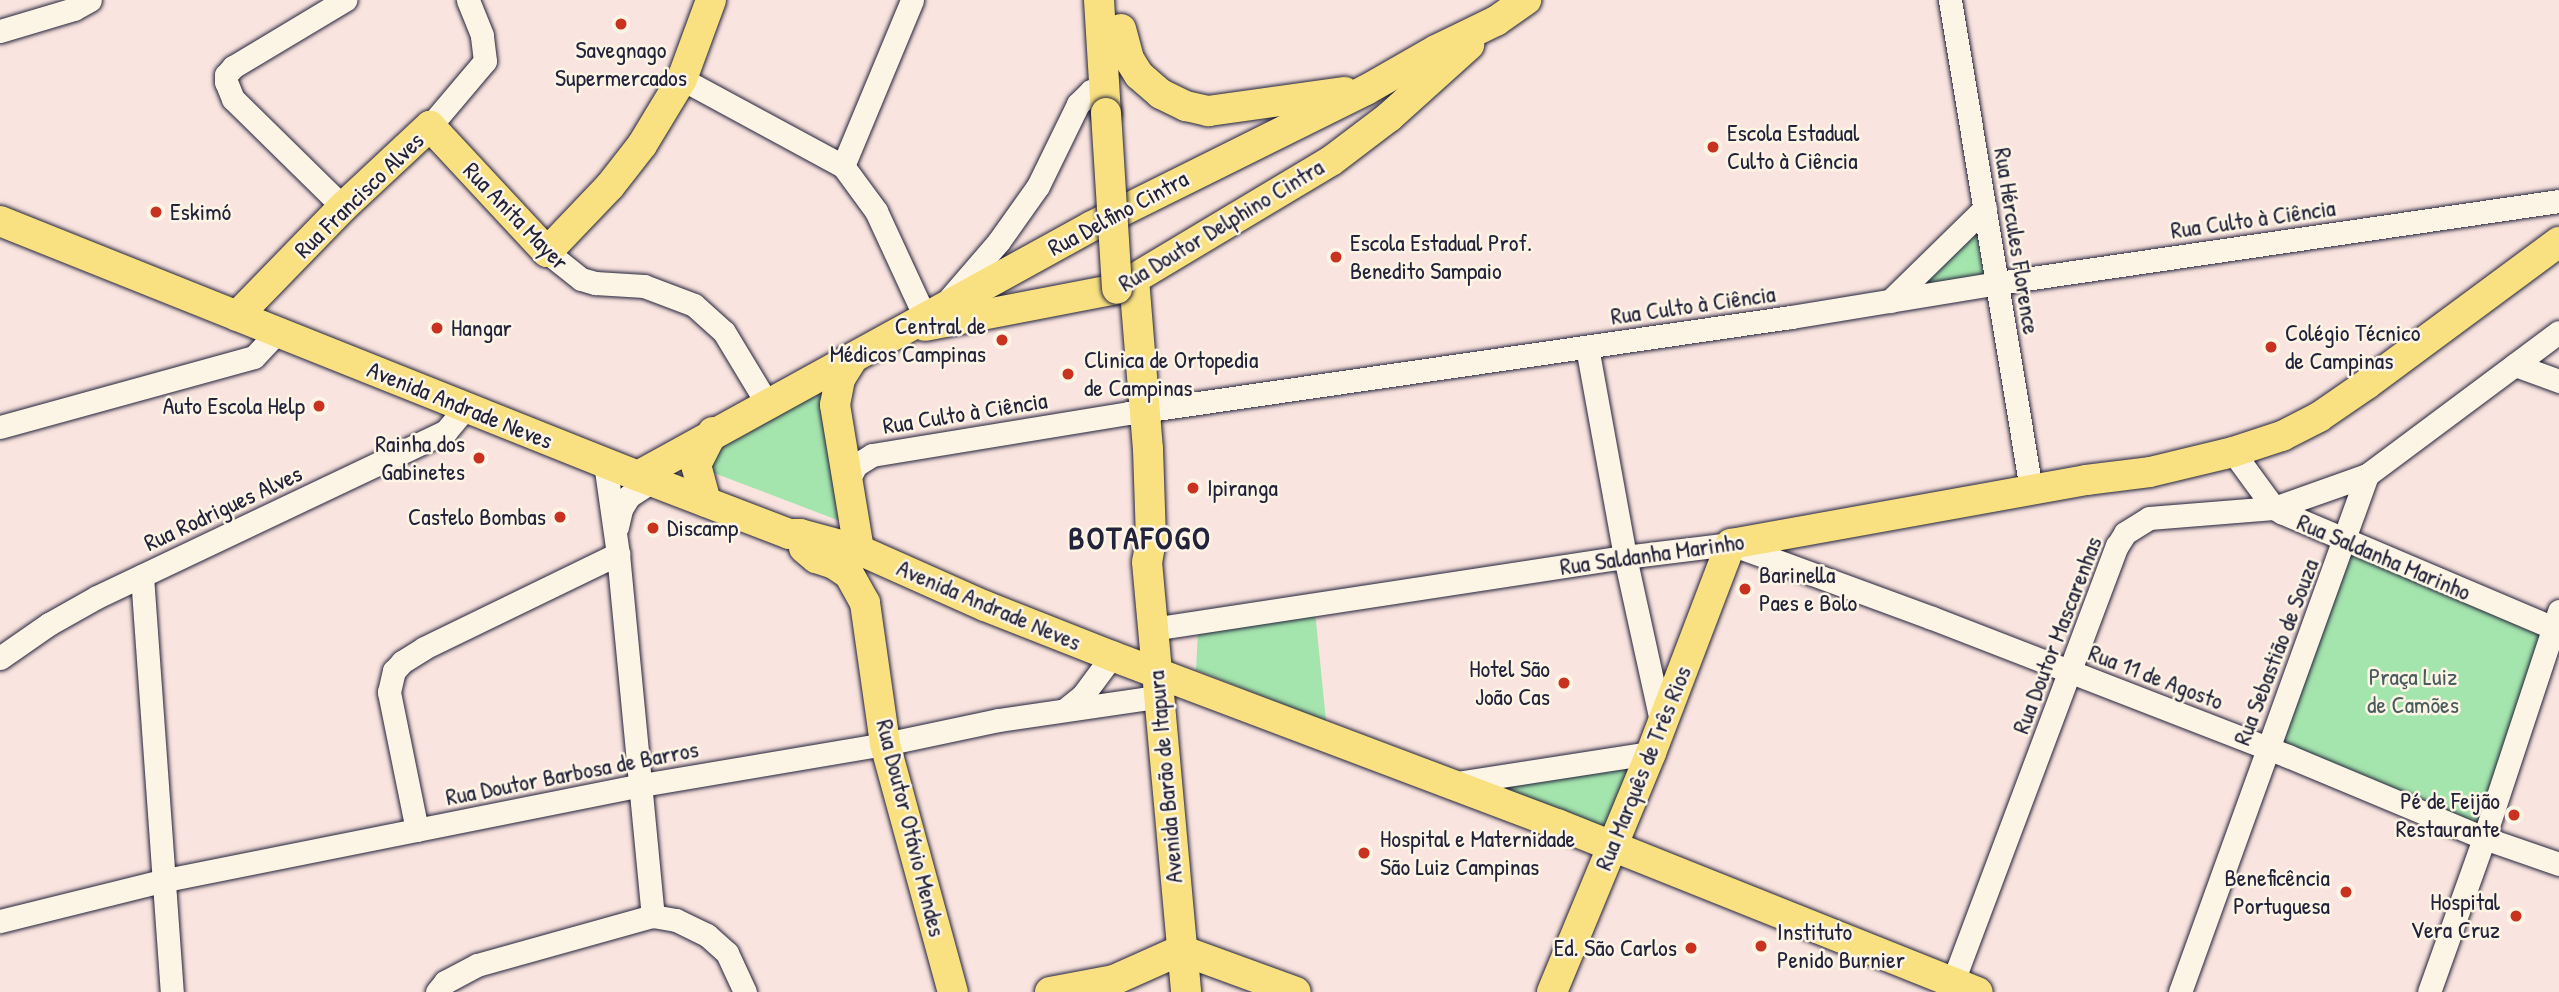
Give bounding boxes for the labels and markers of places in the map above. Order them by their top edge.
marker: Savegnago Supermercados [613,16,629,32]
place label: Savegnago Supermercados [555,36,687,92]
place label: Escola Estadual Culto à Ciência [1727,119,1859,175]
marker: Escola Estadual Culto à Ciência [1705,139,1721,155]
place label: Eskimó [170,198,231,226]
marker: Eskimó [148,204,164,220]
place label: Escola Estadual Prof. Benedito Sampaio [1350,229,1532,285]
marker: Escola Estadual Prof. Benedito Sampaio [1328,249,1344,265]
place label: Central de Médicos Campinas [830,312,986,368]
place label: Hangar [451,314,512,342]
place label: Colégio Técnico de Campinas [2285,319,2420,375]
marker: Hangar [429,320,445,336]
marker: Central de Médicos Campinas [992,330,1012,350]
marker: Colégio Técnico de Campinas [2263,339,2279,355]
place label: Clinica de Ortopedia de Campinas [1084,346,1258,402]
marker: Clinica de Ortopedia de Campinas [1058,364,1078,384]
place label: Auto Escola Help [163,392,305,420]
marker: Auto Escola Help [311,398,327,414]
place label: Rainha dos Gabinetes [375,430,465,486]
marker: Rainha dos Gabinetes [471,450,487,466]
place label: Ipiranga [1207,474,1278,502]
marker: Ipiranga [1185,480,1201,496]
place label: Castelo Bombas [408,503,546,531]
marker: Castelo Bombas [552,509,568,525]
place label: Discamp [667,514,738,542]
marker: Discamp [645,520,661,536]
place label: Barinella Paes e Bolo [1759,561,1857,617]
marker: Barinella Paes e Bolo [1737,581,1753,597]
place label: Hotel São João Cas [1469,655,1550,711]
marker: Hotel São João Cas [1556,675,1572,691]
place label: Pé de Feijão Restaurante [2396,787,2500,843]
marker: Pé de Feijão Restaurante [2506,807,2522,823]
place label: Hospital e Maternidade São Luiz Campinas [1380,825,1575,881]
marker: Hospital e Maternidade São Luiz Campinas [1354,843,1374,863]
place label: Beneficência Portuguesa [2224,864,2330,920]
marker: Beneficência Portuguesa [2336,882,2356,902]
place label: Hospital Vera Cruz [2411,888,2500,944]
marker: Hospital Vera Cruz [2506,906,2526,926]
place label: Instituto Penido Burnier [1777,918,1905,974]
place label: Ed. São Carlos [1554,934,1677,962]
marker: Instituto Penido Burnier [1751,936,1771,956]
marker: Ed. São Carlos [1683,940,1699,956]

